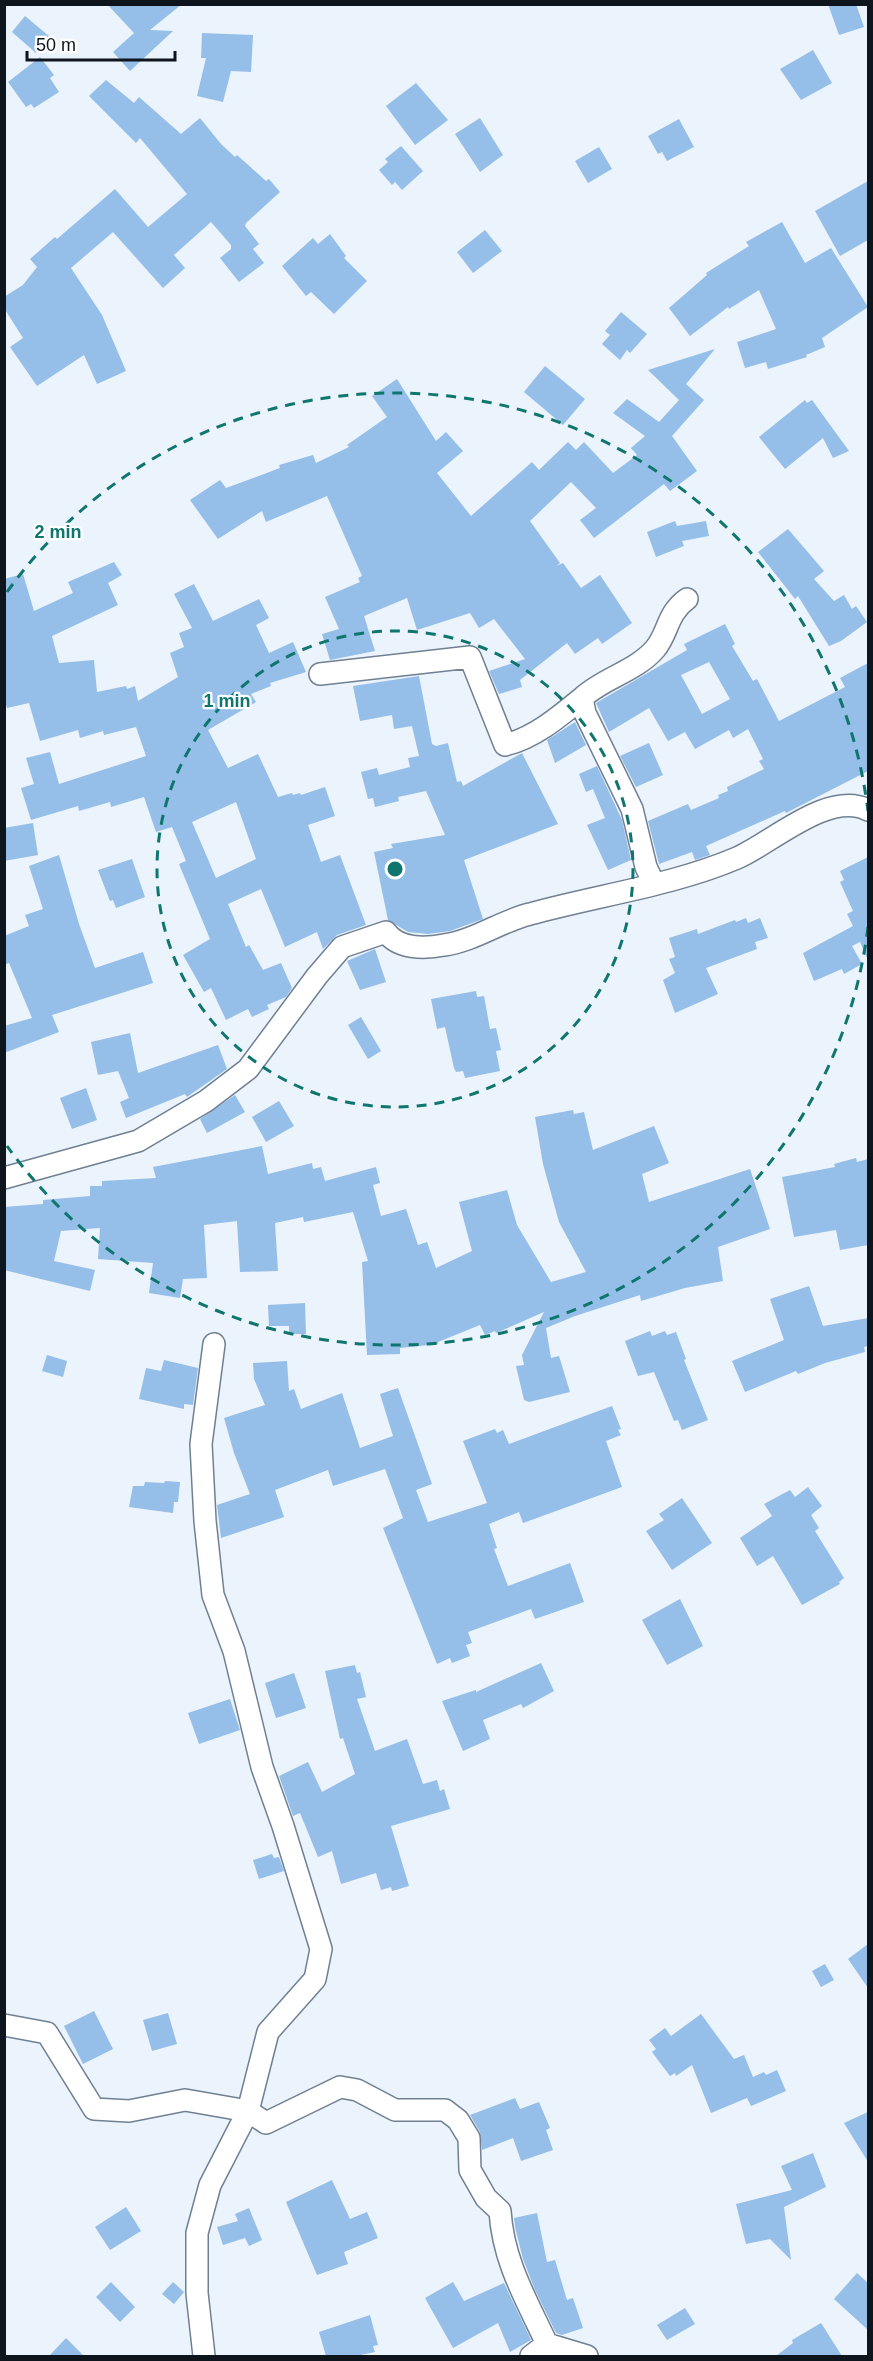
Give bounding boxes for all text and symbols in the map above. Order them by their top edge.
scale bar [27,24,176,62]
text: 50 m [36,35,76,55]
text: 2 min [34,522,82,542]
text: 1 min [203,691,251,711]
centre of rings [385,859,405,879]

